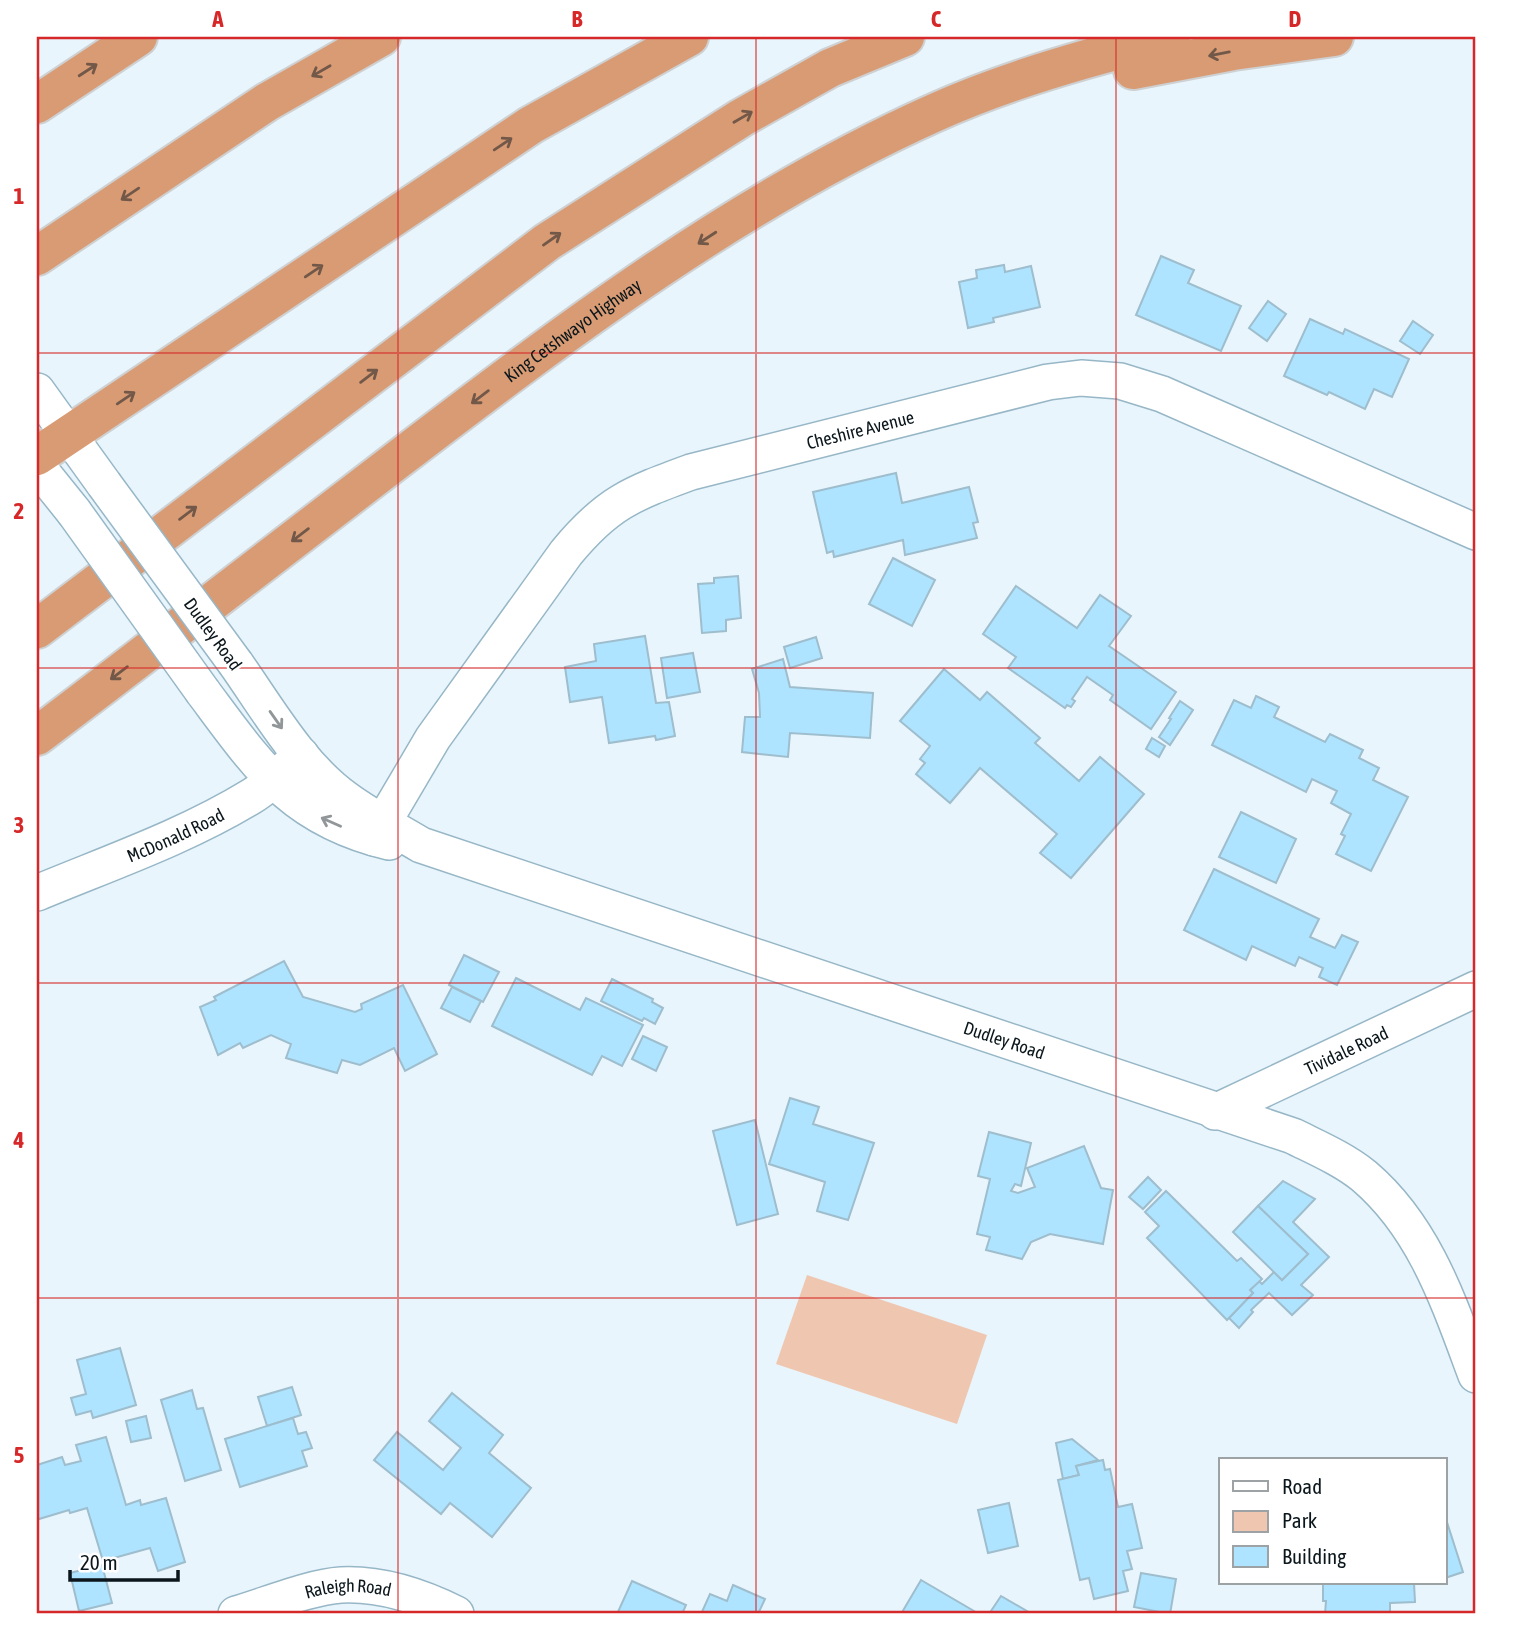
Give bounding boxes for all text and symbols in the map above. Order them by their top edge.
text: A [211,6,224,32]
text: B [572,6,583,32]
text: C [931,6,942,32]
text: D [1289,6,1302,32]
one-way arrow [1208,47,1231,61]
one-way arrow [77,63,97,77]
one-way arrow [312,64,332,78]
one-way arrow [733,109,753,123]
one-way arrow [493,137,512,151]
text: 1 [14,183,25,209]
one-way arrow [121,187,140,201]
one-way arrow [697,231,717,245]
one-way arrow [542,232,561,246]
one-way arrow [304,264,324,278]
street label: King Cetshwayo Highway [500,274,645,386]
one-way arrow [360,368,378,383]
one-way arrow [472,389,490,404]
one-way arrow [115,391,135,405]
street label: Cheshire Avenue [804,406,916,453]
text: 2 [14,498,24,524]
one-way arrow [179,506,197,521]
one-way arrow [291,527,309,542]
street label: Dudley Road [180,594,246,674]
one-way arrow [110,666,129,681]
one-way arrow [268,710,283,729]
street label: McDonald Road [124,804,227,866]
text: 3 [14,812,24,838]
one-way arrow [321,815,343,828]
street label: Dudley Road [961,1016,1048,1063]
street label: Tividale Road [1301,1022,1391,1079]
text: 4 [13,1127,25,1153]
text: 5 [14,1442,25,1468]
legend [1219,1458,1446,1584]
text: Road [1282,1474,1322,1498]
text: Park [1282,1508,1317,1532]
scale bar [70,1539,178,1583]
text: Building [1282,1544,1346,1568]
text: 20 m [80,1550,118,1574]
street label: Raleigh Road [302,1574,393,1602]

